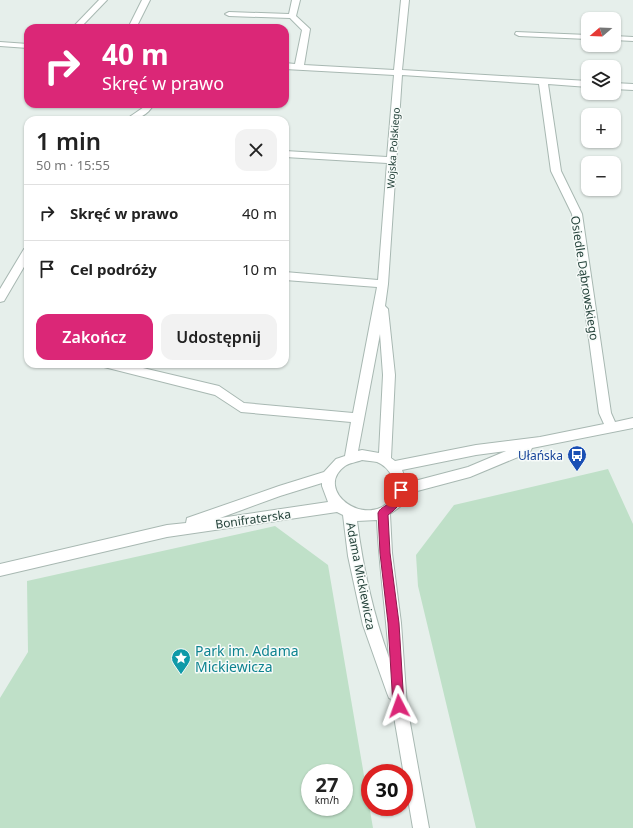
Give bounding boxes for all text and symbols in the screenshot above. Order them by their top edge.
north arrow [581,12,621,52]
map controls [581,12,621,196]
text: 40 m [102,35,169,73]
icon: right [36,40,88,92]
button: layers [581,60,621,100]
text: Skręć w prawo [102,71,224,95]
street label: Wojska Polskiego [383,107,403,189]
button: + [581,108,621,148]
text: 1 min [36,124,101,157]
button: close [235,129,277,171]
text: 50 m · 15:55 [36,156,110,174]
button: − [581,156,621,196]
icon: right [36,202,58,224]
text: Skręć w prawo [70,203,178,223]
text: 40 m [242,203,277,223]
street label: Osiedle Dąbrowskiego [567,214,603,342]
icon: arrive [36,258,58,280]
text: Cel podróży [70,259,157,279]
text: 10 m [242,259,277,279]
button: Zakończ [36,314,153,360]
button: Udostępnij [161,314,277,360]
bus stop icon: Ułańska [566,444,588,472]
place label: Ułańska [518,447,563,464]
pin [384,473,418,507]
icon: arrive [390,479,412,501]
street label: Bonifraterska [214,505,292,533]
street label: Adama Mickiewicza [342,521,380,631]
place label: Park im. Adama Mickiewicza [195,641,299,676]
place icon: Park im. Adama Mickiewicza [170,647,192,675]
position arrow [378,685,420,727]
speed limit sign: 30 [361,764,413,816]
text: 27 [316,771,338,798]
text: km/h [315,793,339,807]

